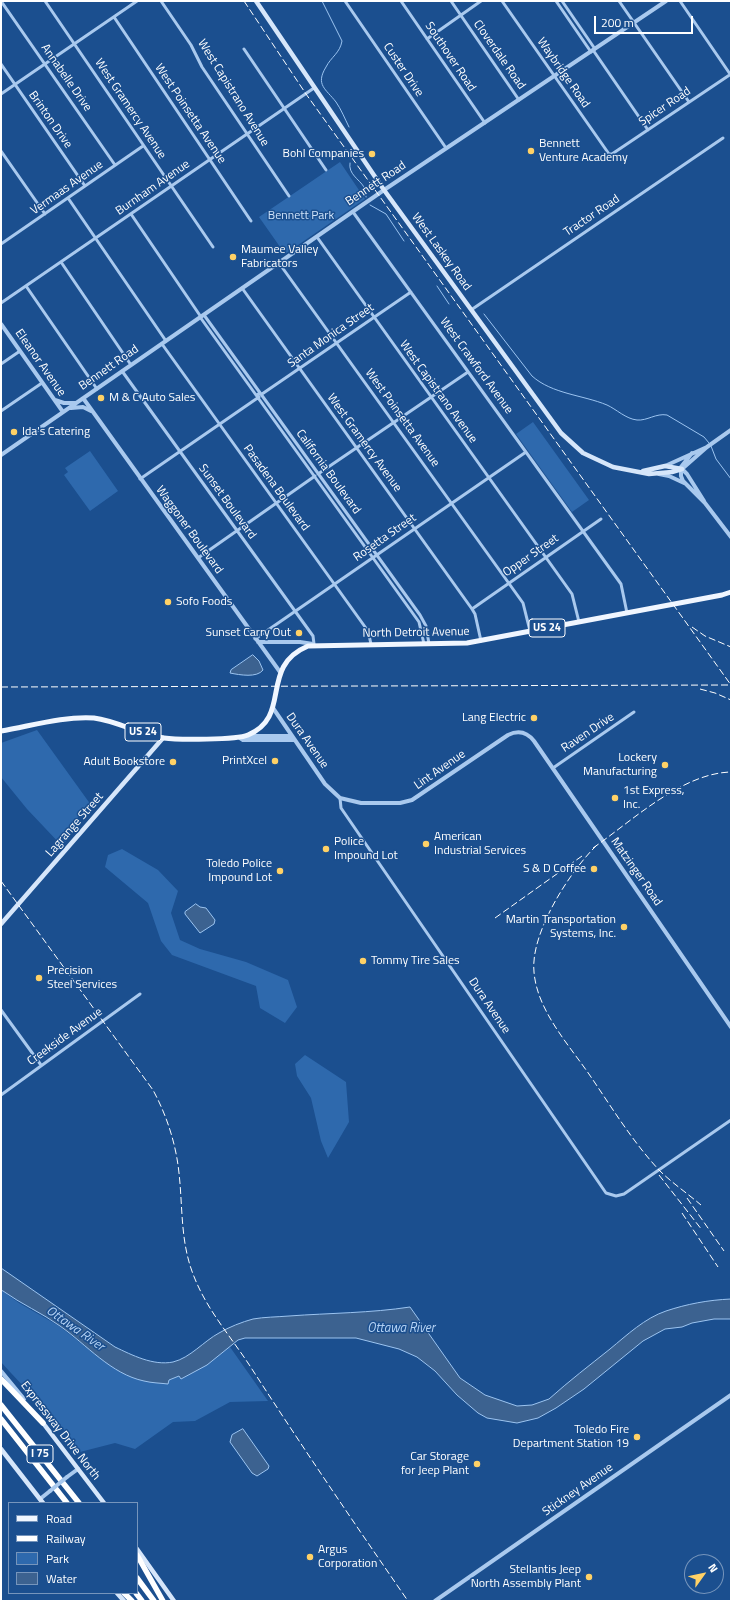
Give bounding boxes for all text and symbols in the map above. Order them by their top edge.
scale bar [596,8,695,34]
text: 200 m [601,13,634,32]
street label: Cloverdale Road [470,18,528,92]
street label: Southover Road [421,20,479,94]
street label: Waybridge Road [533,35,593,111]
street label: West Capistrano Avenue [194,37,272,149]
street label: Custer Drive [380,40,426,100]
street label: Annabelle Drive [37,42,95,114]
street label: West Gramercy Avenue [91,56,169,162]
street label: West Poinsetta Avenue [151,61,229,167]
street label: Spicer Road [636,84,694,130]
street label: Brinton Drive [25,89,75,151]
place label: Bennett Venture Academy [539,137,628,165]
marker: Bennett Venture Academy [526,146,536,156]
place label: Bohl Companies [283,147,364,161]
marker: Bohl Companies [367,149,377,159]
street label: Burnham Avenue [113,157,193,219]
street label: Vermaas Avenue [28,158,106,218]
street label: Bennett Road [343,159,409,209]
street label: Tractor Road [561,192,623,240]
park label: Bennett Park [268,209,334,223]
street label: West Laskey Road [408,210,474,294]
place label: Maumee Valley Fabricators [241,243,318,271]
marker: Maumee Valley Fabricators [228,252,238,262]
street label: Santa Monica Street [285,301,377,371]
street label: West Crawford Avenue [436,315,516,417]
street label: Eleanor Avenue [12,327,68,399]
street label: West Capistrano Avenue [396,338,480,446]
street label: Bennett Road [76,342,142,394]
street label: West Poinsetta Avenue [362,366,442,470]
place label: M & C Auto Sales [109,391,195,405]
street label: West Gramercy Avenue [324,391,404,495]
marker: M & C Auto Sales [96,393,106,403]
place label: Ida's Catering [22,425,90,439]
marker: Ida's Catering [9,427,19,437]
street label: California Boulevard [293,427,363,517]
street label: Pasadena Boulevard [240,442,312,534]
street label: Sunset Boulevard [195,462,259,542]
street label: Waggoner Boulevard [152,483,226,577]
street label: Rosetta Street [351,511,419,565]
street label: Opper Street [501,532,561,580]
place label: Sofo Foods [176,595,232,609]
marker: Sofo Foods [163,597,173,607]
road number: US 24 [529,619,565,637]
street label: North Detroit Avenue [362,625,470,641]
place label: Sunset Carry Out [205,626,291,640]
marker: Sunset Carry Out [294,628,304,638]
street label: Dura Avenue [283,710,331,772]
street label: Raven Drive [559,710,617,756]
place label: Lang Electric [462,711,526,725]
marker: Lang Electric [529,713,539,723]
road number: US 24 [125,723,161,741]
street label: Lint Avenue [412,747,468,793]
place label: Lockery Manufacturing [583,751,657,779]
place label: PrintXcel [222,754,267,768]
place label: Adult Bookstore [84,755,165,769]
marker: PrintXcel [270,756,280,766]
marker: Adult Bookstore [168,757,178,767]
marker: Lockery Manufacturing [660,760,670,770]
place label: 1st Express, Inc. [623,784,684,812]
street label: Lagrange Street [43,790,107,860]
marker: 1st Express, Inc. [610,793,620,803]
place label: American Industrial Services [434,830,526,858]
place label: Police Impound Lot [334,835,398,863]
street label: Matzinger Road [607,835,665,909]
marker: American Industrial Services [421,839,431,849]
marker: Police Impound Lot [321,844,331,854]
place label: Toledo Police Impound Lot [206,857,272,885]
place label: S & D Coffee [523,862,586,876]
marker: S & D Coffee [589,864,599,874]
marker: Toledo Police Impound Lot [275,866,285,876]
place label: Martin Transportation Systems, Inc. [506,913,616,941]
marker: Martin Transportation Systems, Inc. [619,922,629,932]
place label: Tommy Tire Sales [371,954,460,968]
marker: Tommy Tire Sales [358,956,368,966]
place label: Precision Steel Services [47,964,117,992]
marker: Precision Steel Services [34,973,44,983]
street label: Dura Avenue [465,975,513,1037]
street label: Creekside Avenue [25,1005,105,1069]
water label: Ottawa River [43,1303,107,1355]
water label: Ottawa River [367,1321,435,1337]
street label: Expressway Drive North [17,1379,103,1483]
place label: Toledo Fire Department Station 19 [513,1423,629,1451]
marker: Toledo Fire Department Station 19 [632,1432,642,1442]
road number: I 75 [27,1445,53,1463]
place label: Car Storage for Jeep Plant [401,1450,469,1478]
marker: Car Storage for Jeep Plant [472,1459,482,1469]
street label: Stickney Avenue [540,1460,616,1520]
legend [8,1502,138,1594]
text: Road [46,1509,72,1528]
text: Railway [46,1529,86,1548]
place label: Argus Corporation [318,1543,377,1571]
text: Park [46,1549,69,1568]
marker: Argus Corporation [305,1552,315,1562]
north arrow [684,1554,724,1594]
text: N [704,1560,722,1576]
place label: Stellantis Jeep North Assembly Plant [471,1563,581,1591]
text: Water [46,1569,77,1588]
marker: Stellantis Jeep North Assembly Plant [584,1572,594,1582]

